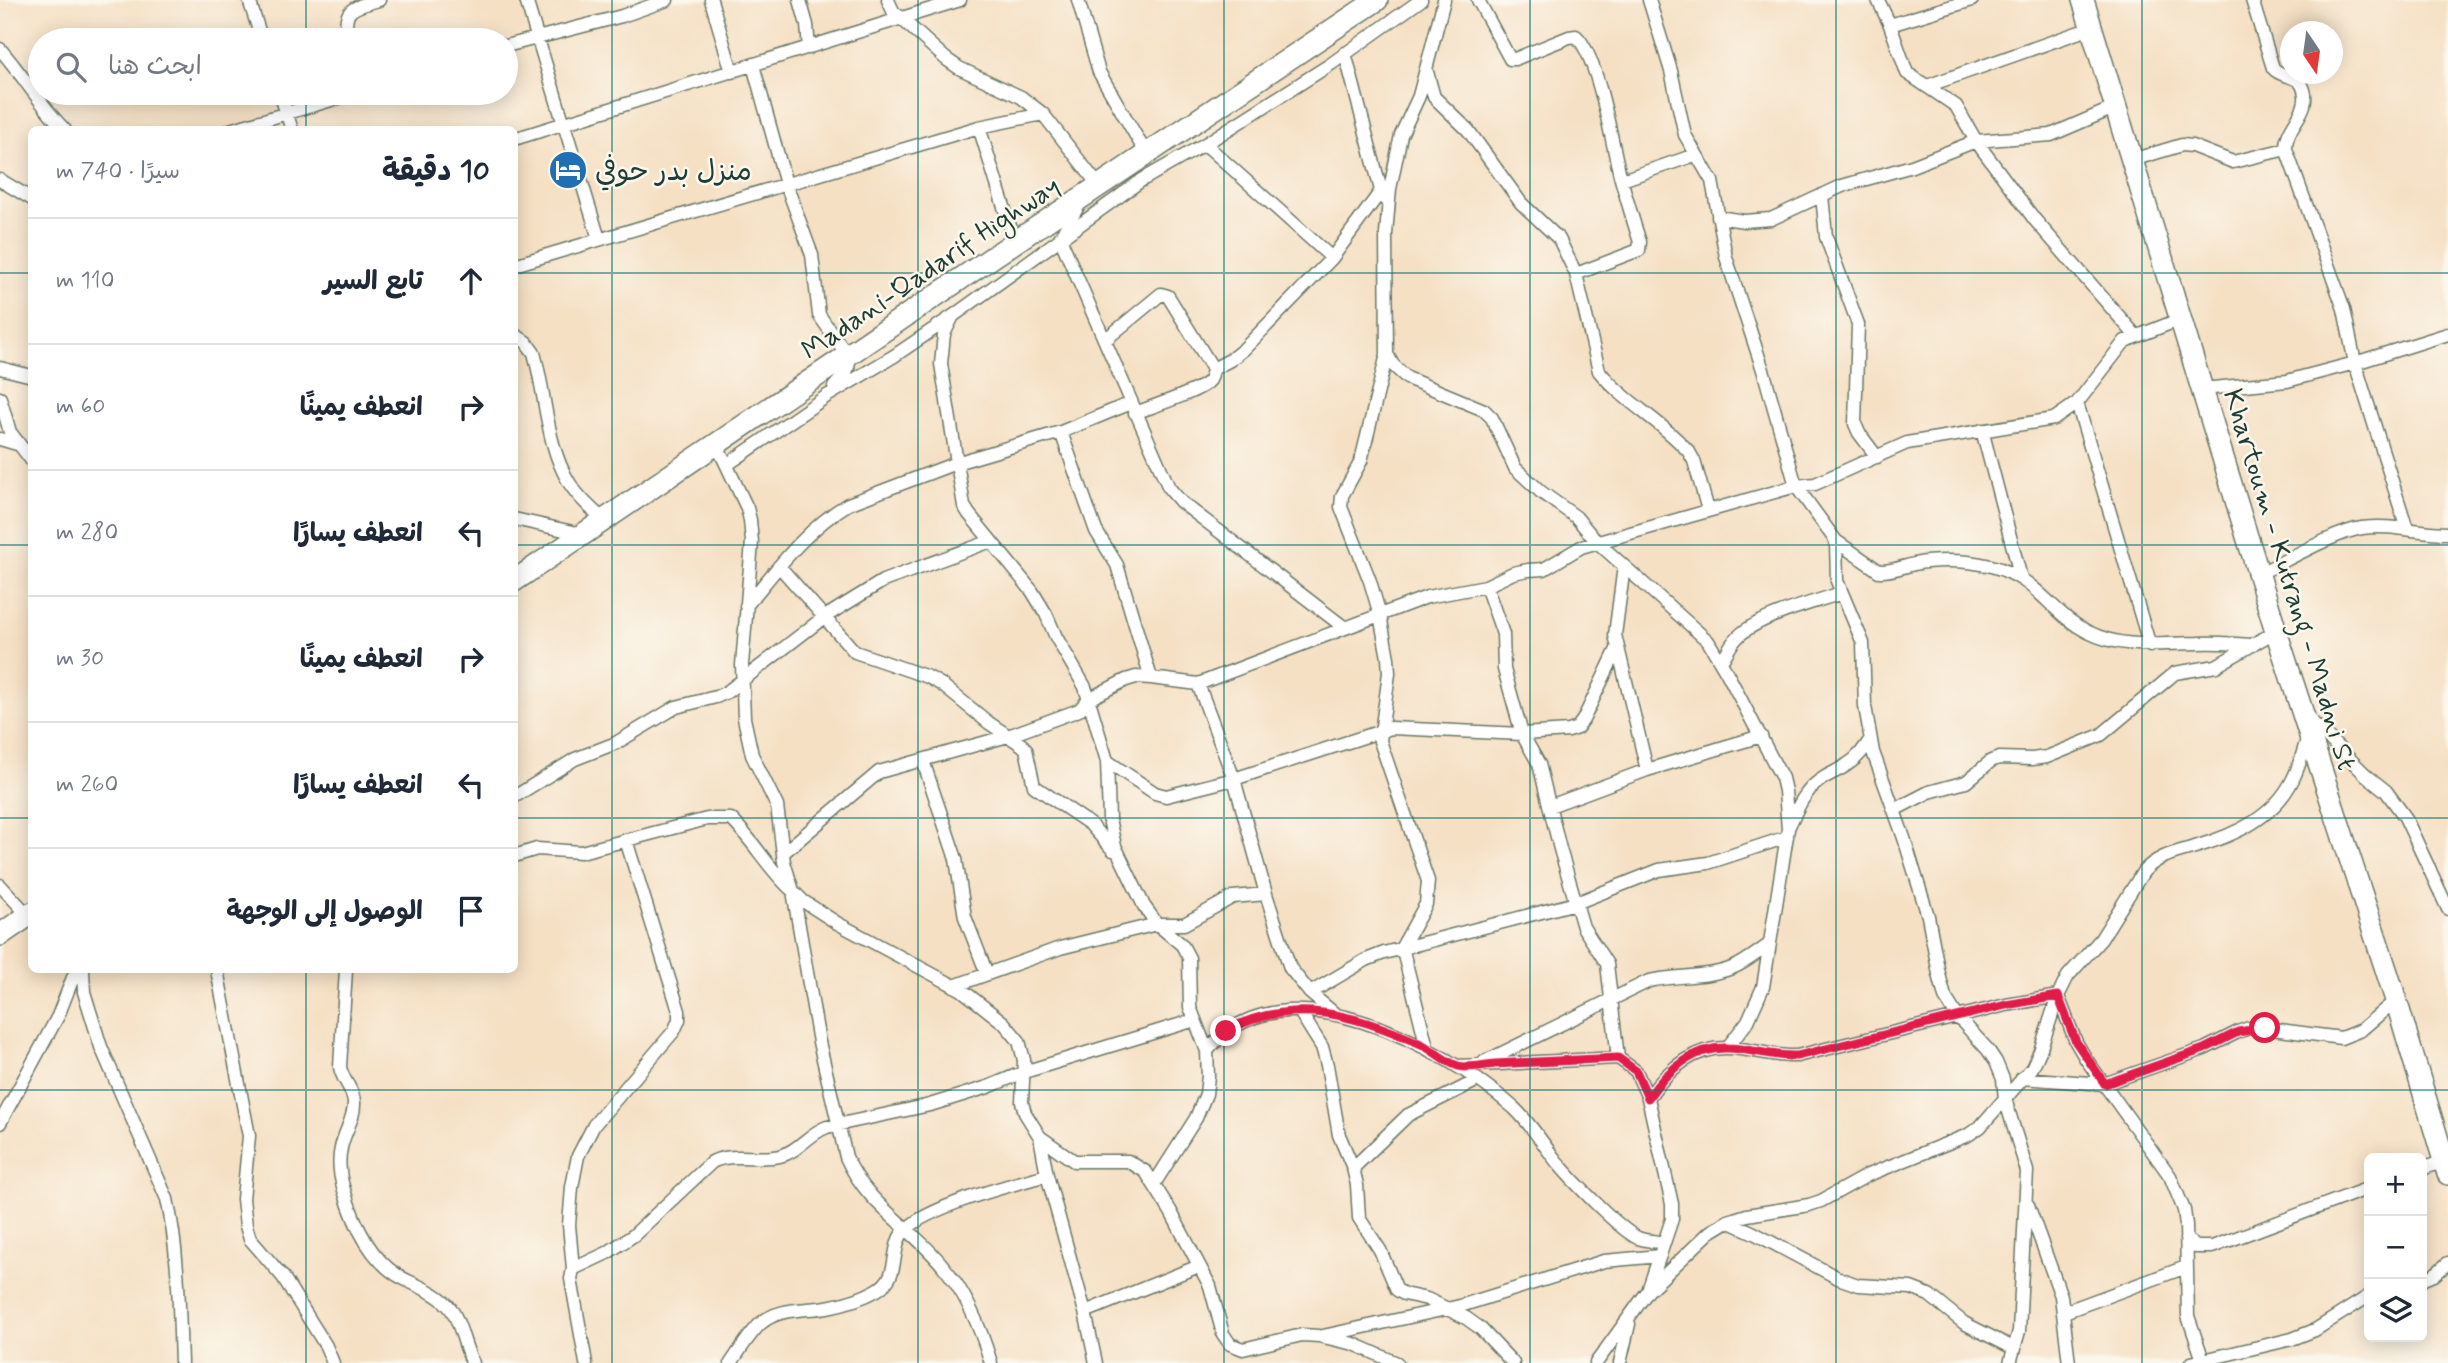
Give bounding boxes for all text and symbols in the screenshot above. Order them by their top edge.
north arrow [2280,21,2343,84]
search box [28,28,518,105]
icon: search [52,48,90,86]
text: ابحث هنا [108,50,202,84]
hotel icon: منزل بدر حوفي [547,149,589,191]
text: 10 دقيقة [382,152,490,191]
place label: منزل بدر حوفي [595,153,752,191]
text: سيرًا · 740 m [56,157,180,187]
street label: Madani-Qadarif Highway [795,169,1069,371]
icon: ahead [452,262,490,300]
text: تابع السير [323,265,423,299]
text: 110 m [56,266,115,296]
street label: Khartoum - Kutrang - Madni St [2210,385,2364,776]
icon: right [452,388,490,426]
text: انعطف يمينًا [300,391,423,425]
text: 60 m [56,392,105,422]
icon: left [452,514,490,552]
text: انعطف يسارًا [293,517,423,551]
text: 280 m [56,518,118,548]
icon: right [452,640,490,678]
text: انعطف يمينًا [300,643,423,677]
text: 30 m [56,644,104,674]
icon: left [452,766,490,804]
text: انعطف يسارًا [293,769,423,803]
text: 260 m [56,770,118,800]
icon: arrive [452,892,490,930]
text: الوصول إلى الوجهة [226,895,423,929]
route start [2249,1012,2280,1043]
route end [1210,1015,1241,1046]
map controls [2364,1153,2427,1342]
button: + [2364,1153,2427,1216]
button: − [2364,1216,2427,1279]
button: layers [2364,1279,2427,1342]

